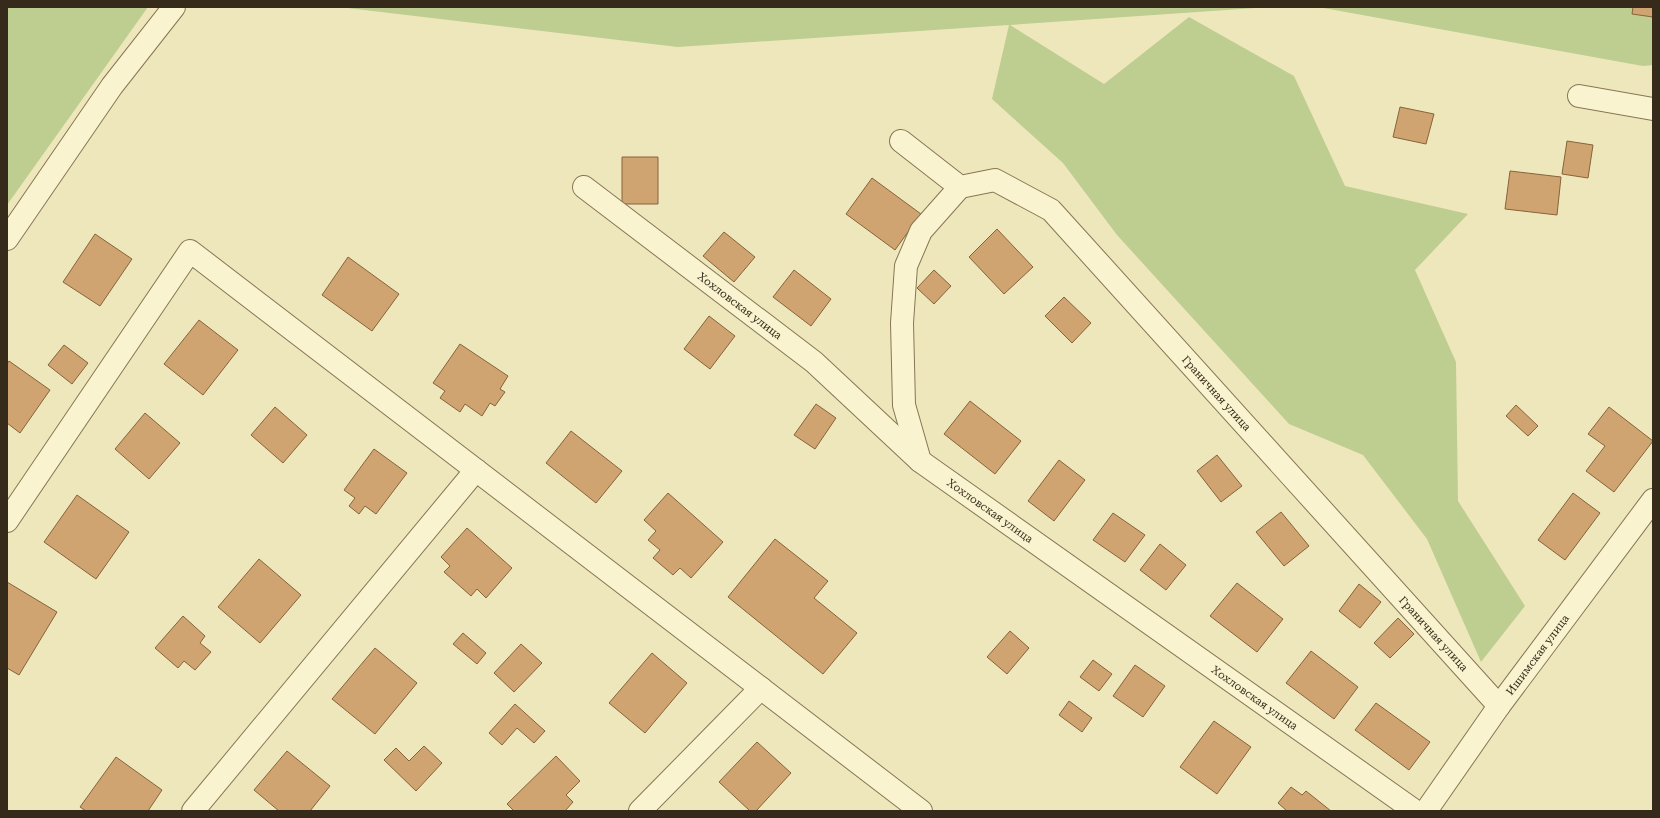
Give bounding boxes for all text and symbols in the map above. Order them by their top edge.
street label: Хохловская улица [695,270,784,342]
street label: Граничная улица [1179,353,1253,434]
street label: Хохловская улица [944,476,1036,546]
street label: Граничная улица [1396,594,1471,674]
street label: Ишимская улица [1504,612,1572,698]
street label: Хохловская улица [1209,663,1300,733]

